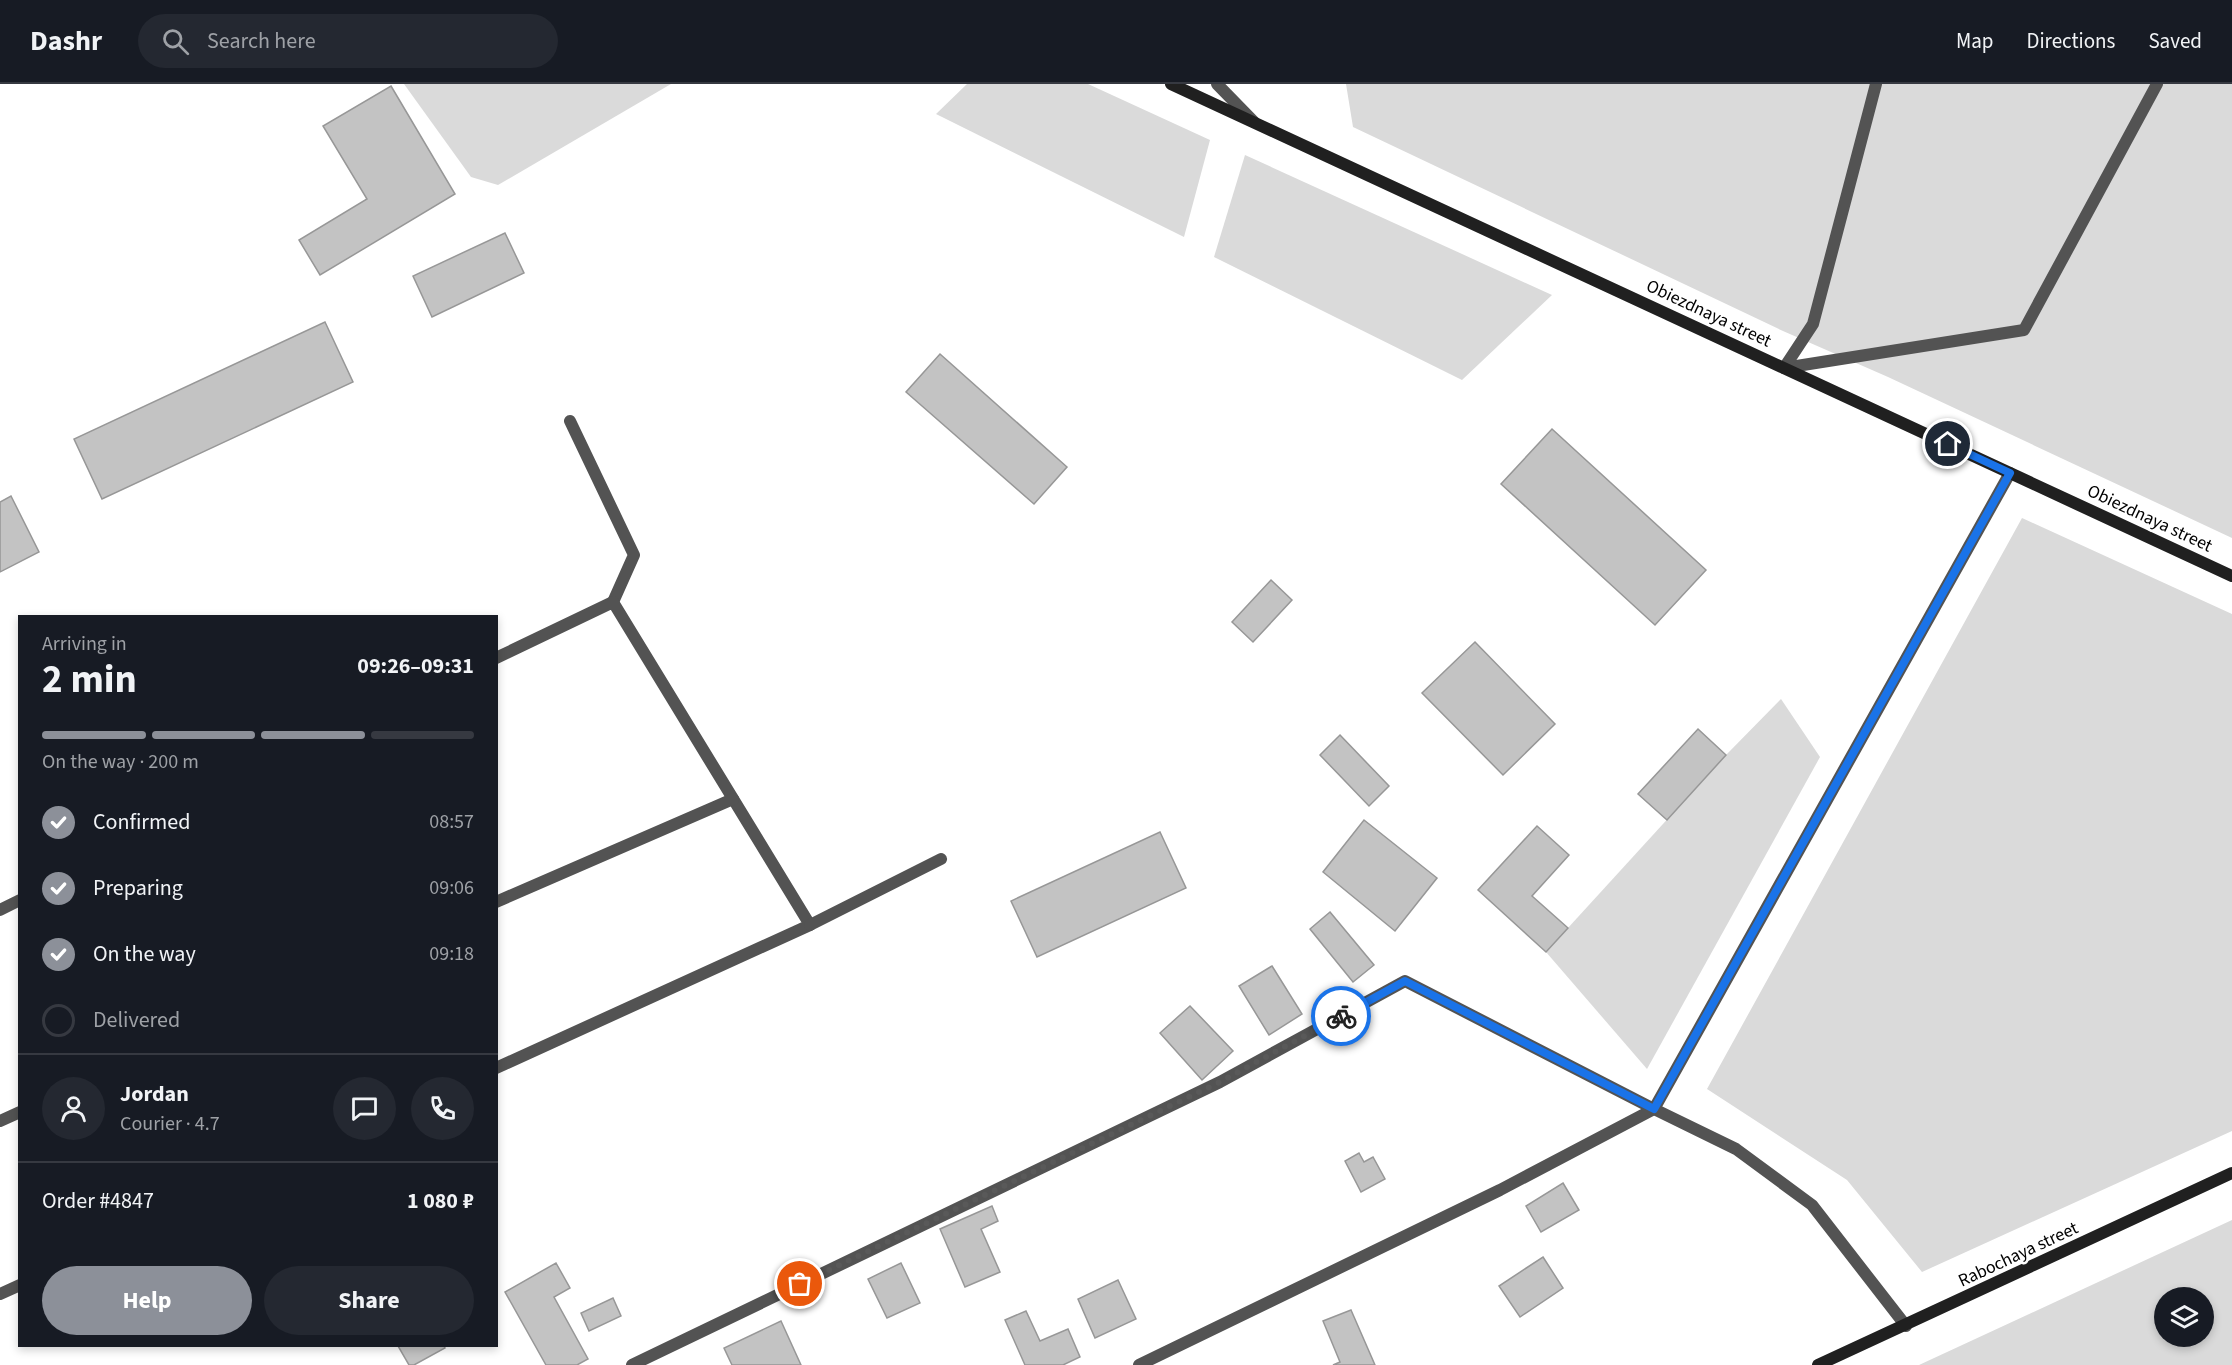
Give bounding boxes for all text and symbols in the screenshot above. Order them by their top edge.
search box [138,14,558,68]
text: Dashr [30,21,102,61]
icon: search [159,25,192,58]
text: Search here [207,25,316,57]
text: Map [1956,26,1994,56]
text: Directions [2027,26,2115,56]
text: Saved [2148,26,2202,56]
street label: Obiezdnaya street [1642,274,1775,353]
pin [1922,418,1973,469]
icon: home [1931,427,1964,460]
street label: Obiezdnaya street [2083,479,2216,558]
text: Arriving in [42,630,127,658]
text: 09:26–09:31 [357,650,474,682]
text: 2 min [42,652,137,708]
text: On the way · 200 m [42,748,199,776]
icon: check [42,806,75,839]
text: Confirmed [93,806,190,838]
text: 08:57 [429,808,474,836]
icon: check [42,872,75,905]
text: Preparing [93,872,183,904]
text: 09:06 [429,874,474,902]
icon: check [42,938,75,971]
text: On the way [93,938,196,970]
text: 09:18 [429,940,474,968]
courier [1311,986,1371,1046]
icon: bike [1325,1000,1358,1033]
text: Delivered [93,1004,180,1036]
button: person [42,1077,105,1140]
button: chat [333,1077,396,1140]
button: phone [411,1077,474,1140]
text: Jordan [120,1078,189,1110]
text: Courier · 4.7 [120,1110,220,1138]
text: Order #4847 [42,1185,154,1217]
text: 1 080 ₽ [407,1185,474,1217]
street label: Rabochaya street [1954,1216,2082,1293]
pin [774,1258,825,1309]
button: Help [42,1266,252,1335]
button: Share [264,1266,474,1335]
icon: bag [783,1267,816,1300]
map controls [2154,1287,2214,1347]
button: layers [2154,1287,2214,1347]

